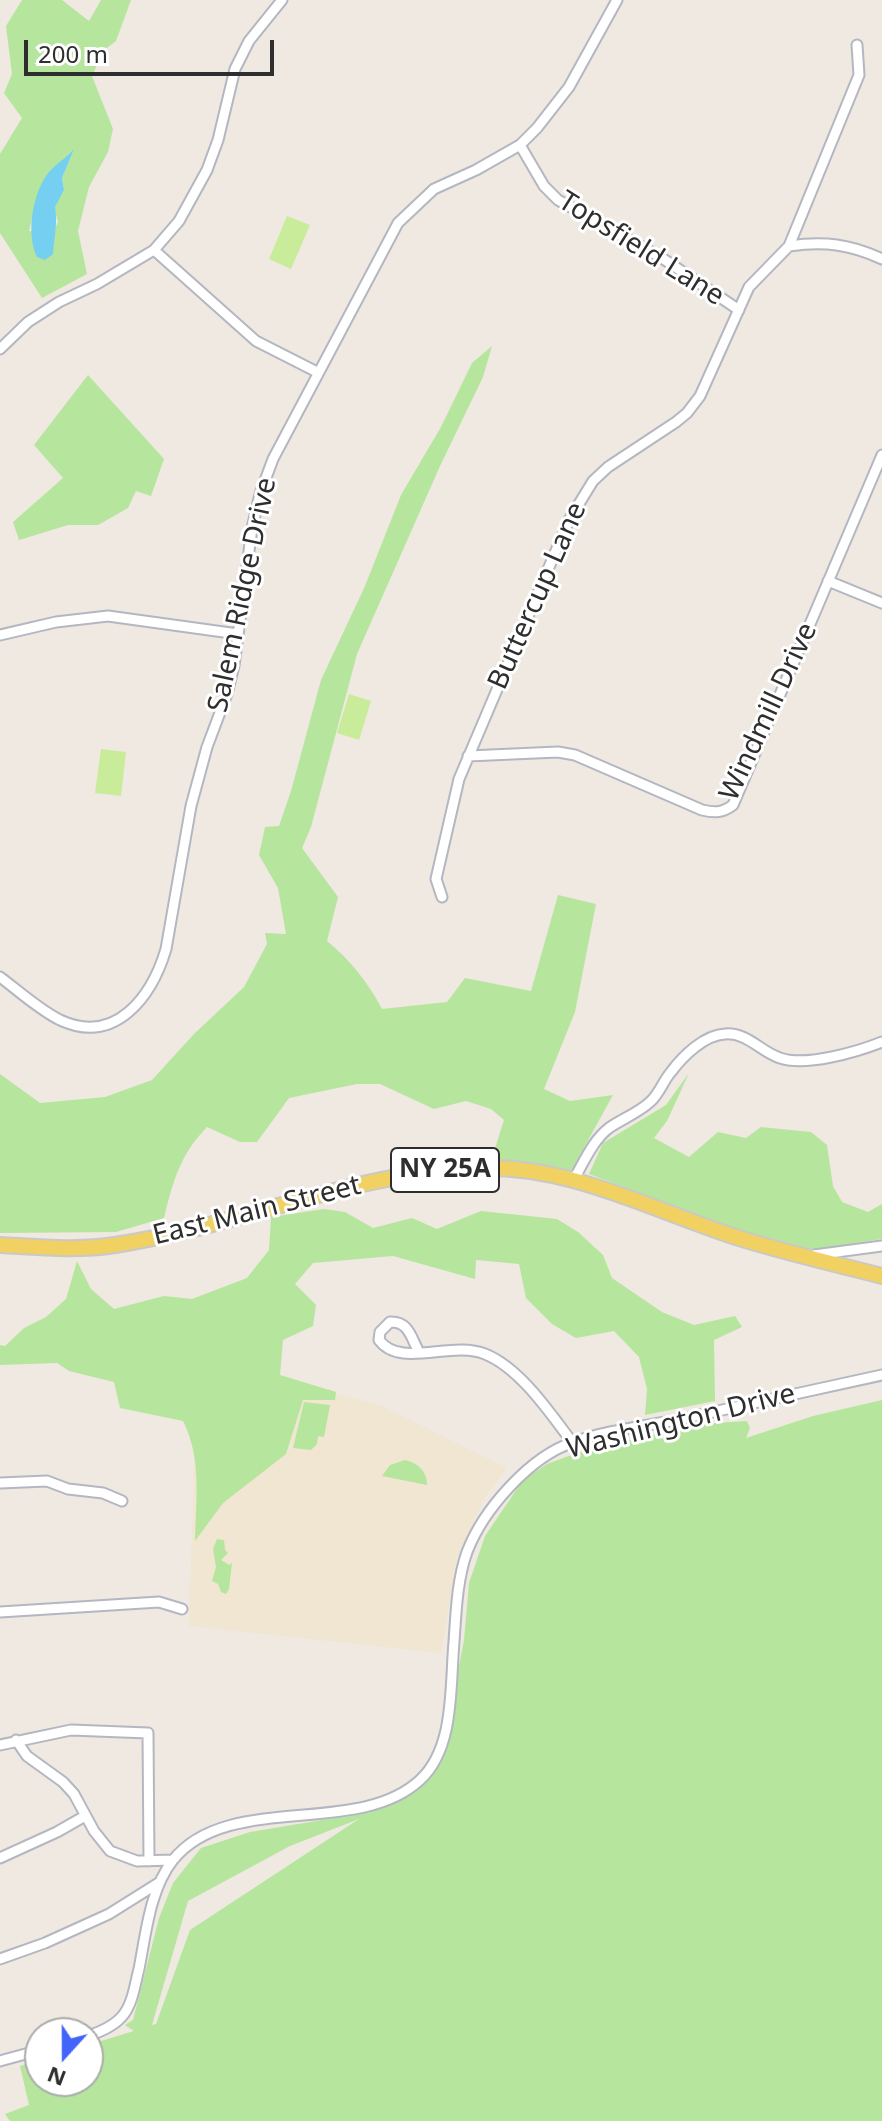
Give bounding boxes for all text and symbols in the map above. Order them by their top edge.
scale bar [28,24,278,74]
text: 200 m [38,37,108,70]
street label: Topsfield Lane [552,185,730,313]
street label: Salem Ridge Drive [202,475,284,715]
street label: Buttercup Lane [482,497,594,695]
street label: Windmill Drive [713,618,825,806]
road number: NY 25A [391,1148,499,1192]
street label: East Main Street [150,1169,364,1253]
street label: Washington Drive [563,1377,799,1467]
north arrow [24,2017,104,2097]
text: N [42,2060,70,2095]

